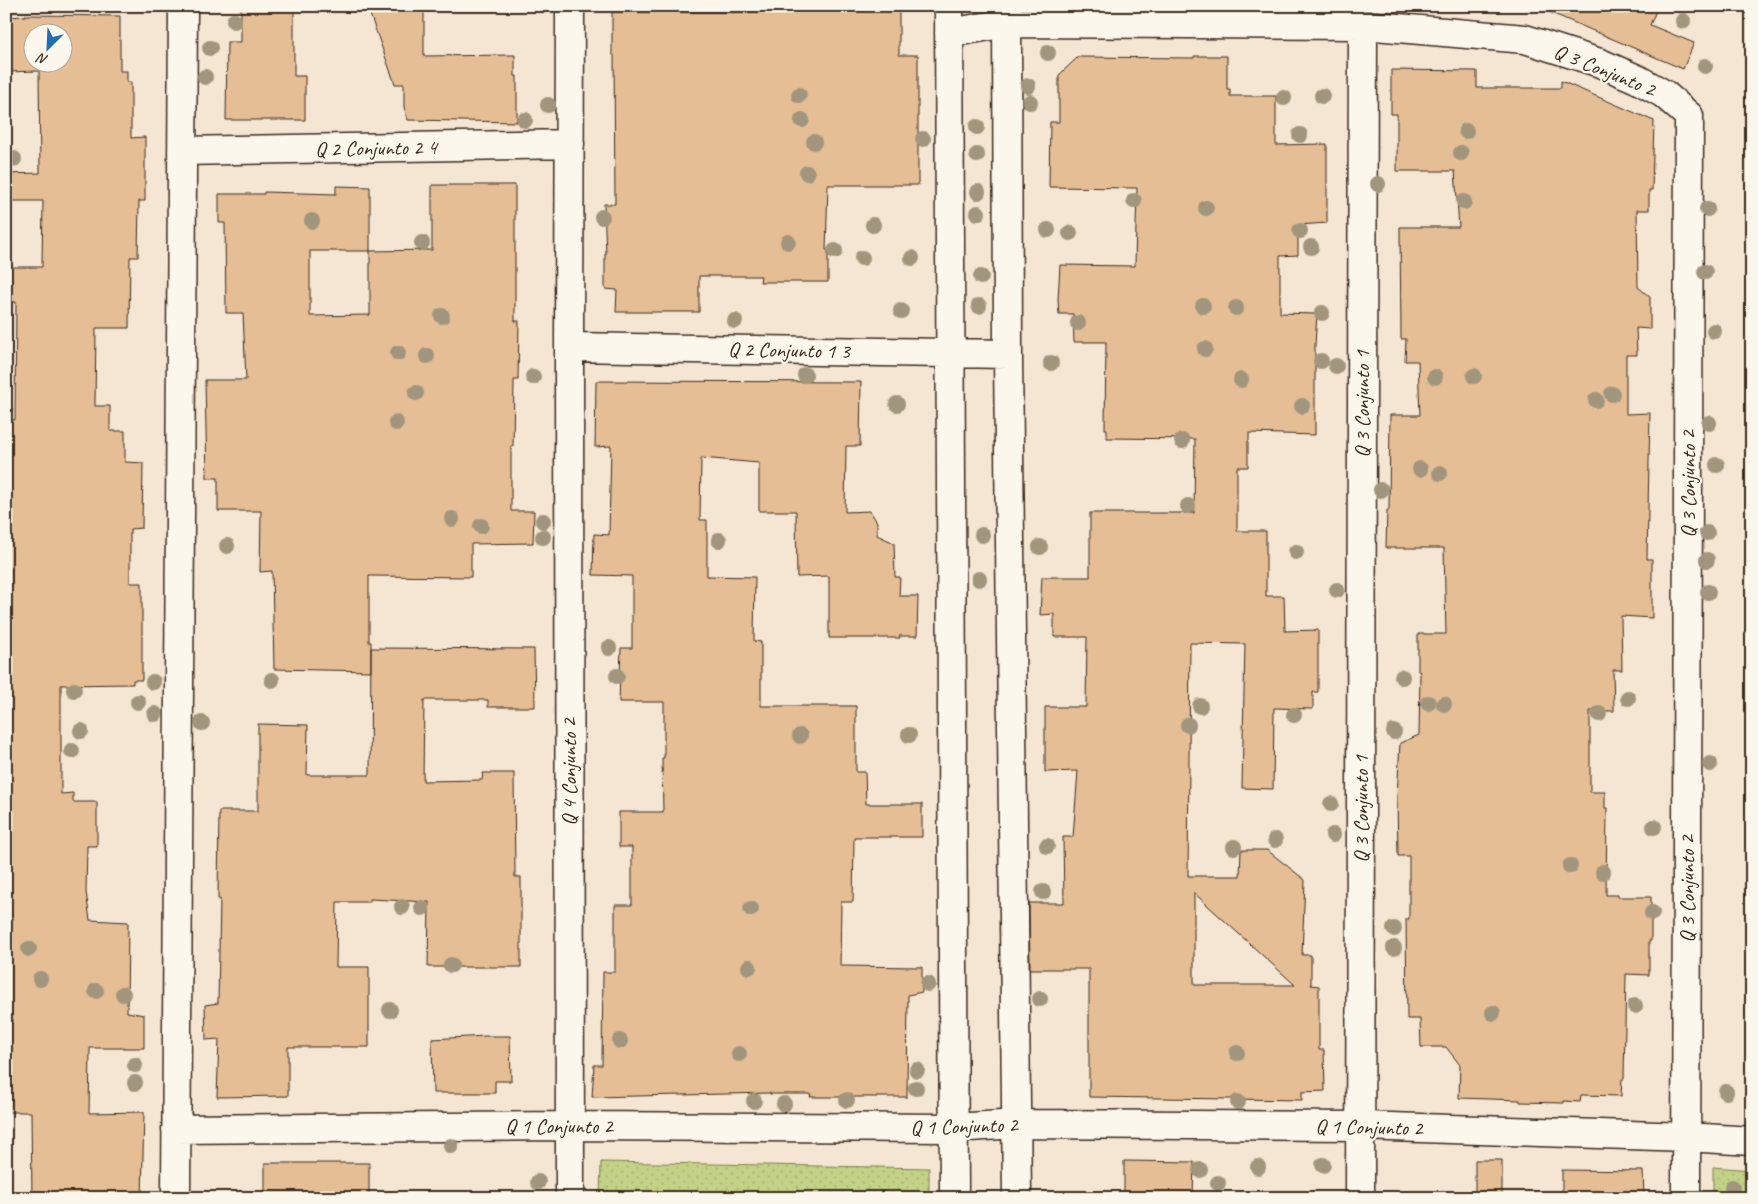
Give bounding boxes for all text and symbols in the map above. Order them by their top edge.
north arrow [22,22,72,72]
street label: Q 3 Conjunto 2 [1550,38,1661,103]
text: N [33,49,50,69]
street label: Q 2 Conjunto 2 4 [315,134,440,162]
street label: Q 2 Conjunto 1 3 [728,336,852,364]
street label: Q 3 Conjunto 1 [1349,349,1375,458]
street label: Q 3 Conjunto 2 [1675,429,1701,538]
street label: Q 4 Conjunto 2 [556,717,582,826]
street label: Q 3 Conjunto 1 [1348,754,1374,863]
street label: Q 3 Conjunto 2 [1674,834,1700,943]
street label: Q 1 Conjunto 2 [910,1111,1020,1141]
street label: Q 1 Conjunto 2 [505,1113,614,1139]
street label: Q 1 Conjunto 2 [1315,1113,1424,1141]

